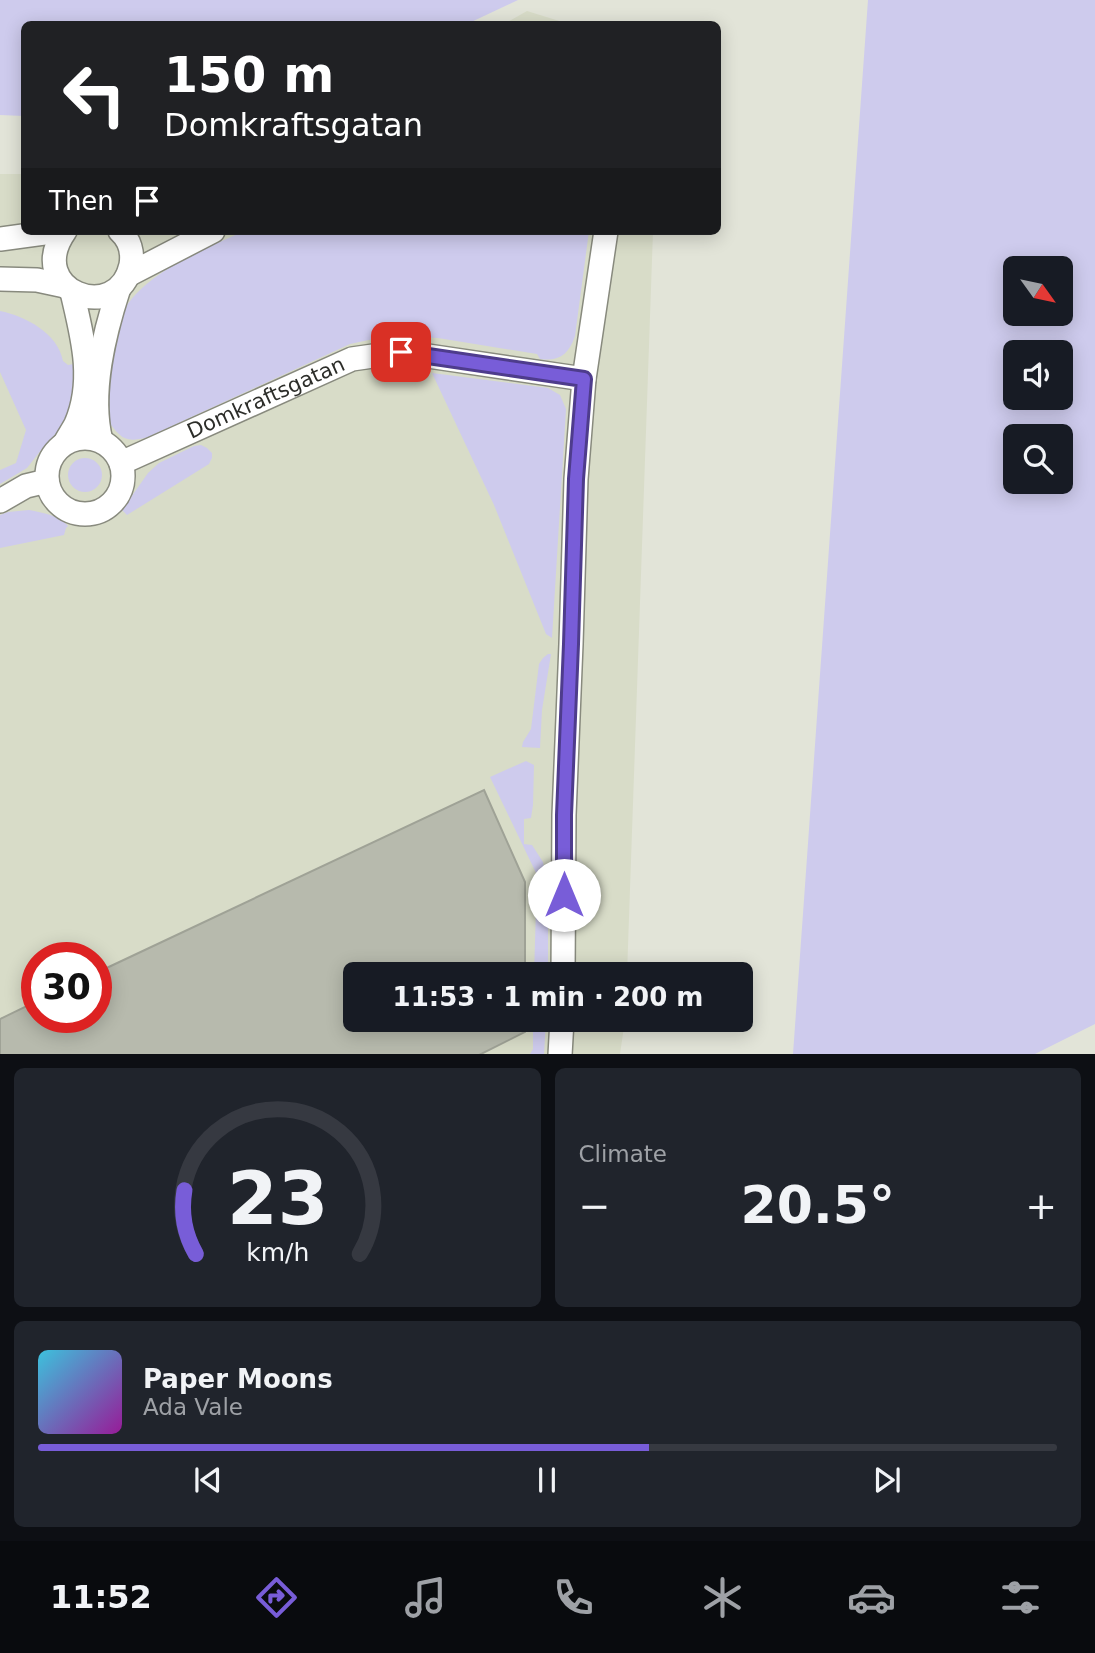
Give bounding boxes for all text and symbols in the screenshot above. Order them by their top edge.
text: 150 m [164,47,334,104]
icon: left [49,49,140,140]
text: Domkraftsgatan [164,106,423,144]
icon: arrive [128,182,166,220]
text: Then [49,186,114,216]
north arrow [1003,256,1073,326]
map controls [1003,256,1073,494]
pin [371,322,431,382]
icon: arrive [382,333,420,371]
button: sound [1003,340,1073,410]
street label: Domkraftsgatan [184,352,348,444]
button: search [1003,424,1073,494]
position arrow [527,858,601,932]
speed limit sign: 30 [21,942,112,1033]
text: 11:53 · 1 min · 200 m [393,982,703,1012]
text: Climate [579,1141,667,1167]
text: 23 [227,1156,328,1241]
text: 20.5° [741,1175,895,1235]
text: − [579,1184,610,1228]
text: + [1025,1184,1057,1228]
text: km/h [246,1237,309,1266]
text: Paper Moons [143,1364,333,1394]
text: Ada Vale [143,1394,243,1420]
icon: previous [189,1461,227,1499]
icon: pause [528,1461,566,1499]
icon: next [868,1461,906,1499]
icon: directions [252,1573,301,1622]
icon: music [401,1573,450,1622]
icon: phone [549,1573,598,1622]
icon: climate [698,1573,747,1622]
icon: car [847,1573,896,1622]
icon: filters [996,1573,1045,1622]
text: 11:52 [50,1578,152,1616]

